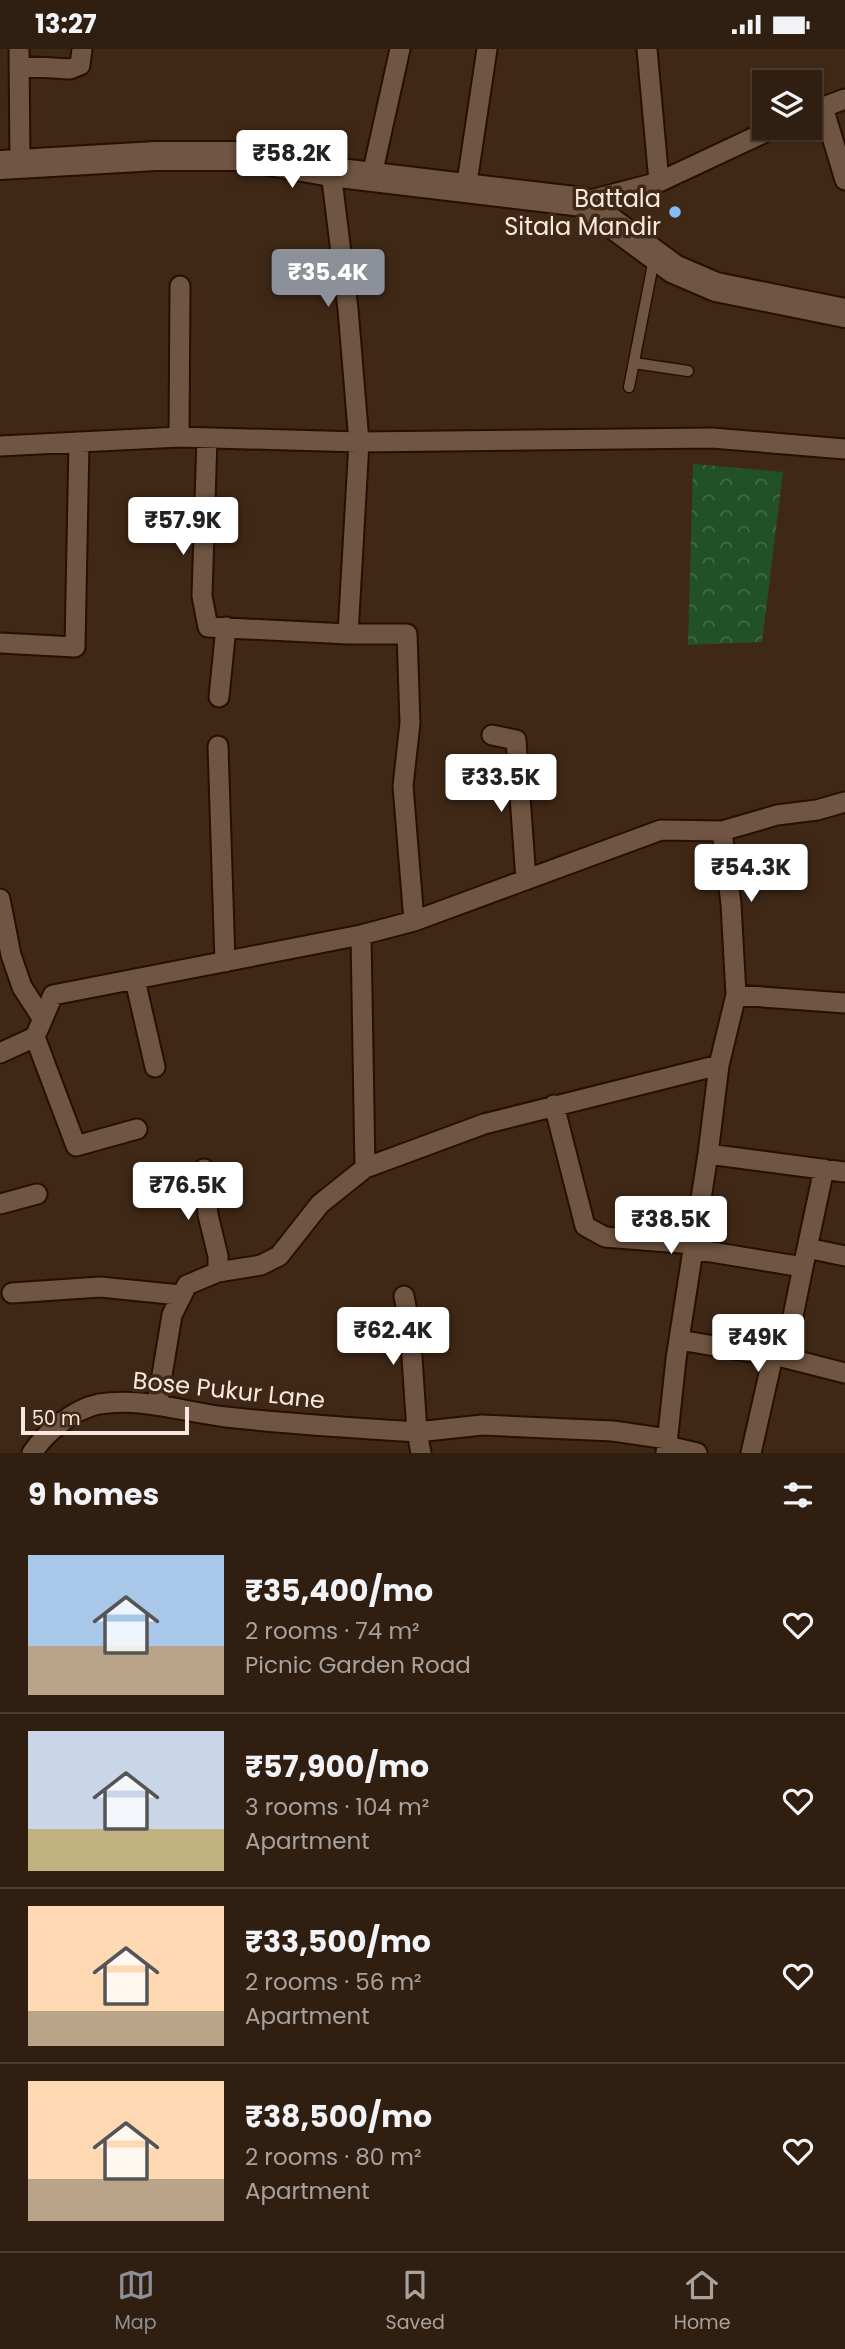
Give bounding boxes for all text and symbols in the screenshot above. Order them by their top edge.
text: 13:27 [35,6,97,42]
map controls [752,70,822,140]
button: layers [752,70,822,140]
pin: ₹58.2K [235,131,349,190]
text: ₹58.2K [252,137,332,169]
place label: Battala Sitala Mandir [504,182,661,243]
marker: Battala Sitala Mandir [667,204,683,220]
pin: ₹35.4K [271,250,385,309]
text: ₹35.4K [288,256,368,288]
pin: ₹57.9K [126,497,240,557]
text: ₹57.9K [144,504,222,536]
pin: ₹33.5K [444,755,558,814]
text: ₹33.5K [461,761,541,793]
pin: ₹54.3K [694,845,808,904]
text: ₹54.3K [711,851,791,883]
pin: ₹76.5K [131,1163,245,1222]
text: ₹76.5K [149,1169,227,1201]
pin: ₹38.5K [614,1197,728,1256]
text: ₹38.5K [631,1203,711,1235]
pin: ₹62.4K [336,1307,450,1367]
text: ₹62.4K [353,1314,433,1346]
pin: ₹49K [717,1315,799,1374]
text: ₹49K [728,1321,788,1353]
street label: Bose Pukur Lane [131,1364,327,1416]
scale bar [21,1404,189,1436]
text: 50 m [32,1405,81,1432]
text: 9 homes [28,1473,159,1516]
icon: filters [779,1476,817,1514]
text: ₹35,400/mo [245,1569,433,1612]
icon: home [84,1583,168,1667]
icon: heart [779,1606,817,1644]
text: 2 rooms · 74 m² [245,1615,420,1647]
text: Picnic Garden Road [245,1649,471,1681]
text: ₹57,900/mo [245,1745,429,1788]
icon: home [84,1759,168,1843]
icon: heart [779,1782,817,1820]
text: 3 rooms · 104 m² [245,1791,429,1823]
text: Apartment [245,1825,370,1857]
text: ₹33,500/mo [245,1920,431,1963]
icon: home [84,1934,168,2018]
icon: heart [779,1957,817,1995]
text: 2 rooms · 56 m² [245,1966,422,1998]
text: Apartment [245,2000,370,2032]
text: ₹38,500/mo [245,2095,432,2138]
icon: home [84,2109,168,2193]
icon: heart [779,2132,817,2170]
text: 2 rooms · 80 m² [245,2141,422,2173]
text: Apartment [245,2175,370,2207]
tab: Map [114,2266,157,2337]
tab: Saved [386,2266,445,2337]
tab: Home [674,2266,730,2337]

